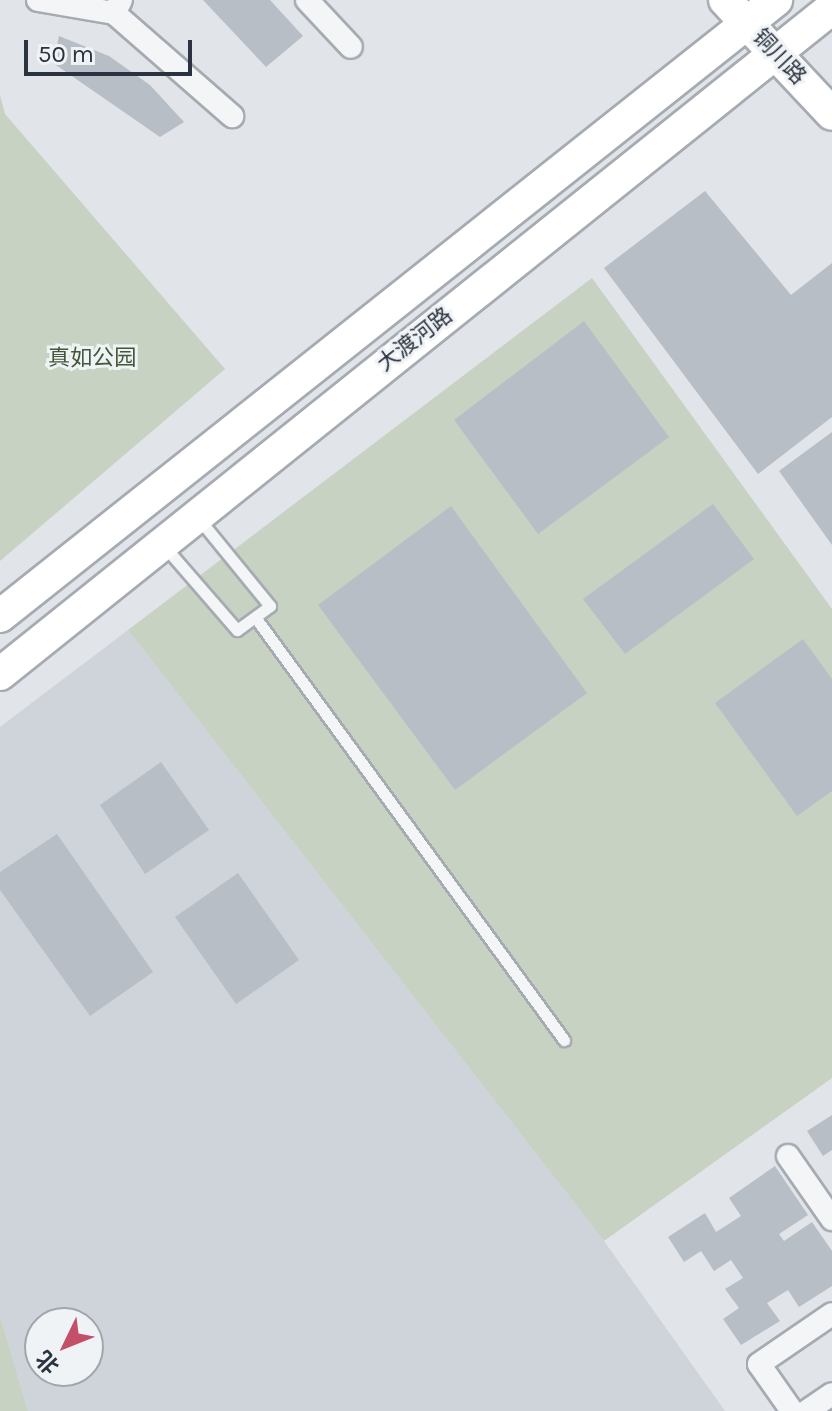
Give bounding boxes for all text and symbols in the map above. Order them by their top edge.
scale bar [28,24,196,74]
street label: 铜川路 [747,24,811,90]
text: 50 m [38,40,94,68]
street label: 大渡河路 [372,303,458,377]
park label: 真如公园 [48,346,136,372]
north arrow [24,1307,104,1387]
text: 北 [31,1345,65,1379]

